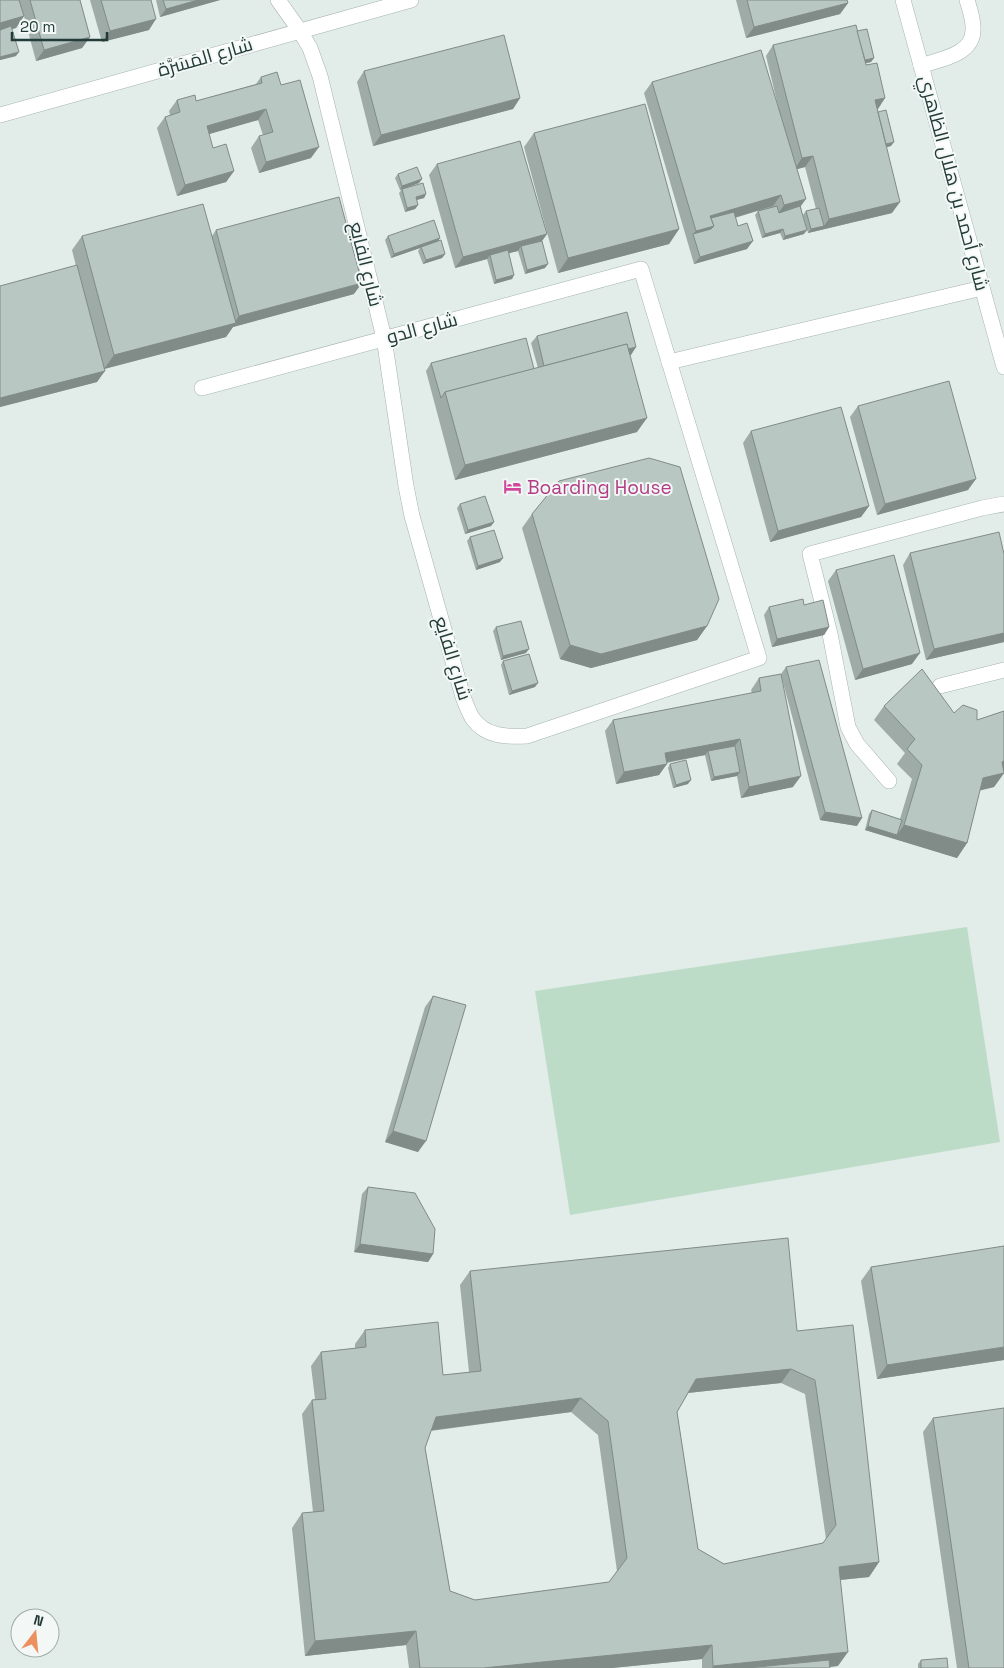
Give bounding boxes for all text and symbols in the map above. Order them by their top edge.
scale bar [12,10,108,42]
text: 20 m [20,17,55,36]
street label: شارع المَسَرَّة [155,32,256,83]
street label: شارع أحمد بن هلال الظاهري [911,73,995,294]
street label: شارع الفايع [342,219,389,309]
street label: شارع الدو [384,307,461,350]
place label: Boarding House [527,475,672,500]
hotel icon: Boarding House [503,477,523,497]
street label: شارع الفايع [427,613,478,703]
north arrow [10,1608,60,1658]
text: N [32,1611,46,1630]

